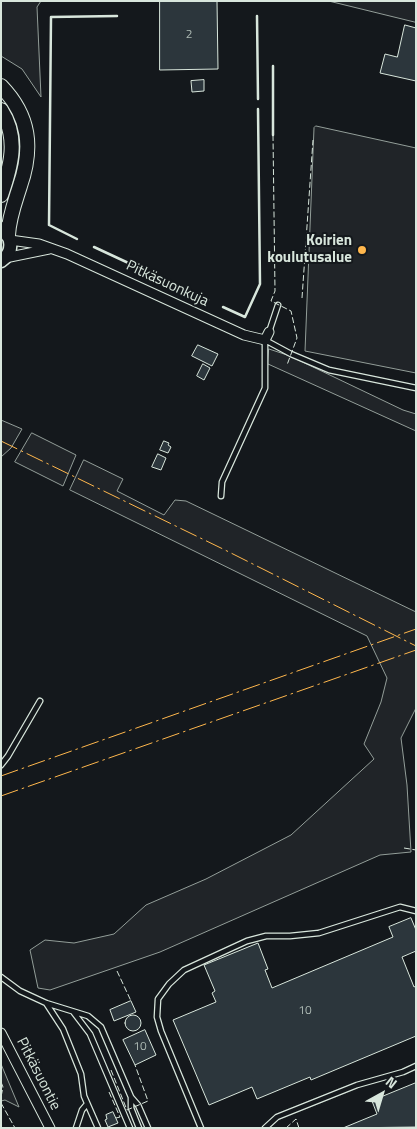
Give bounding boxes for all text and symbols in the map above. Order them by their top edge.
house number: 2 [186,28,192,42]
place label: Koirien koulutusalue [267,232,352,267]
marker: Koirien koulutusalue [356,244,368,256]
street label: Pitkäsuonkuja [123,257,211,311]
house number: 10 [298,1004,312,1018]
street label: Pitkäsuontie [12,1035,64,1113]
house number: 10 [133,1040,147,1054]
north arrow [357,1069,407,1119]
text: N [381,1071,402,1093]

